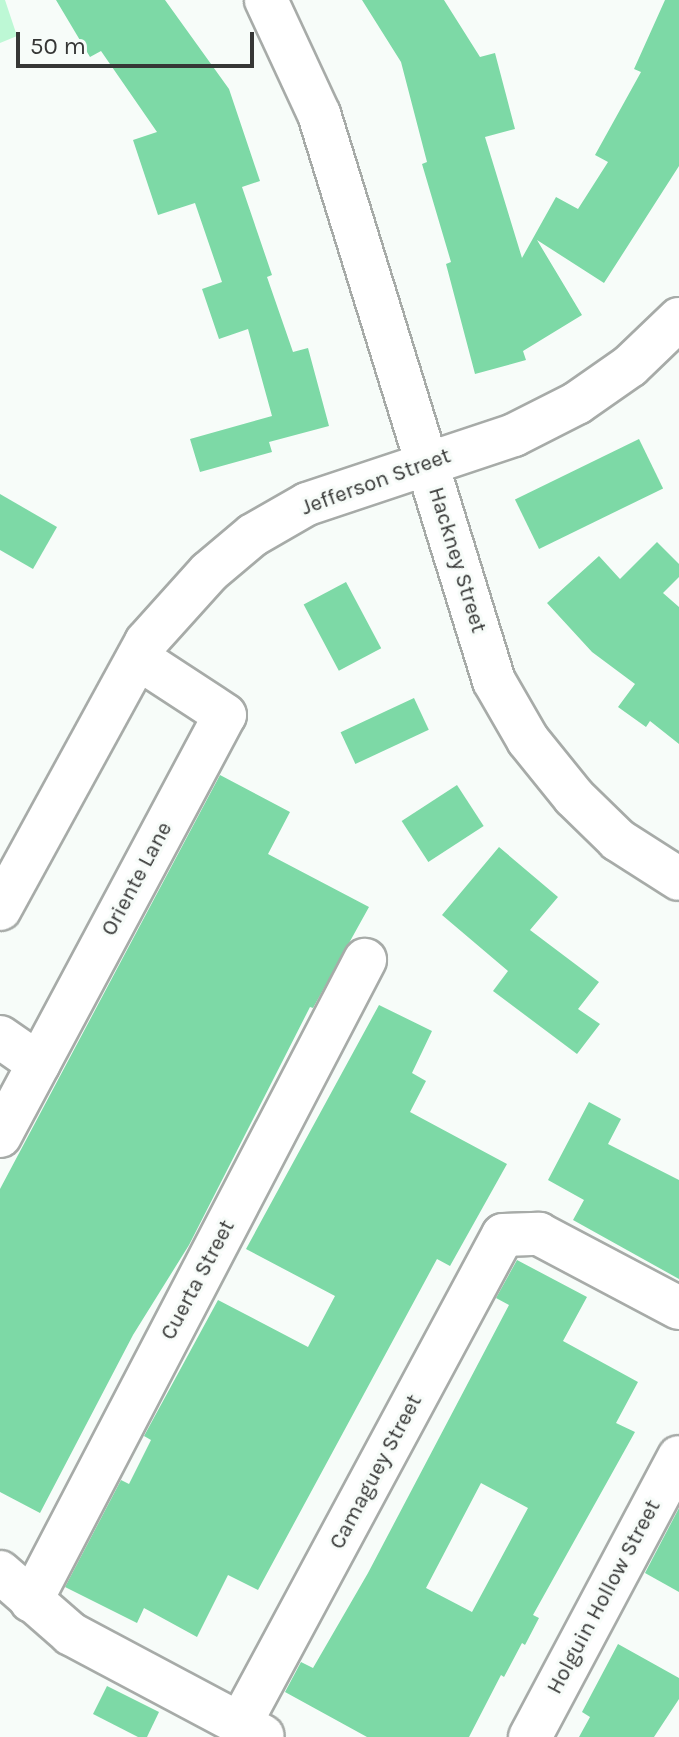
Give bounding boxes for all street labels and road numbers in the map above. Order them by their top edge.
street label: Jefferson Street [298,443,454,521]
street label: Hackney Street [422,484,492,636]
street label: Oriente Lane [96,818,178,940]
street label: Cuerta Street [155,1216,241,1344]
street label: Camaguey Street [324,1390,428,1554]
street label: Holguin Hollow Street [542,1495,666,1699]

